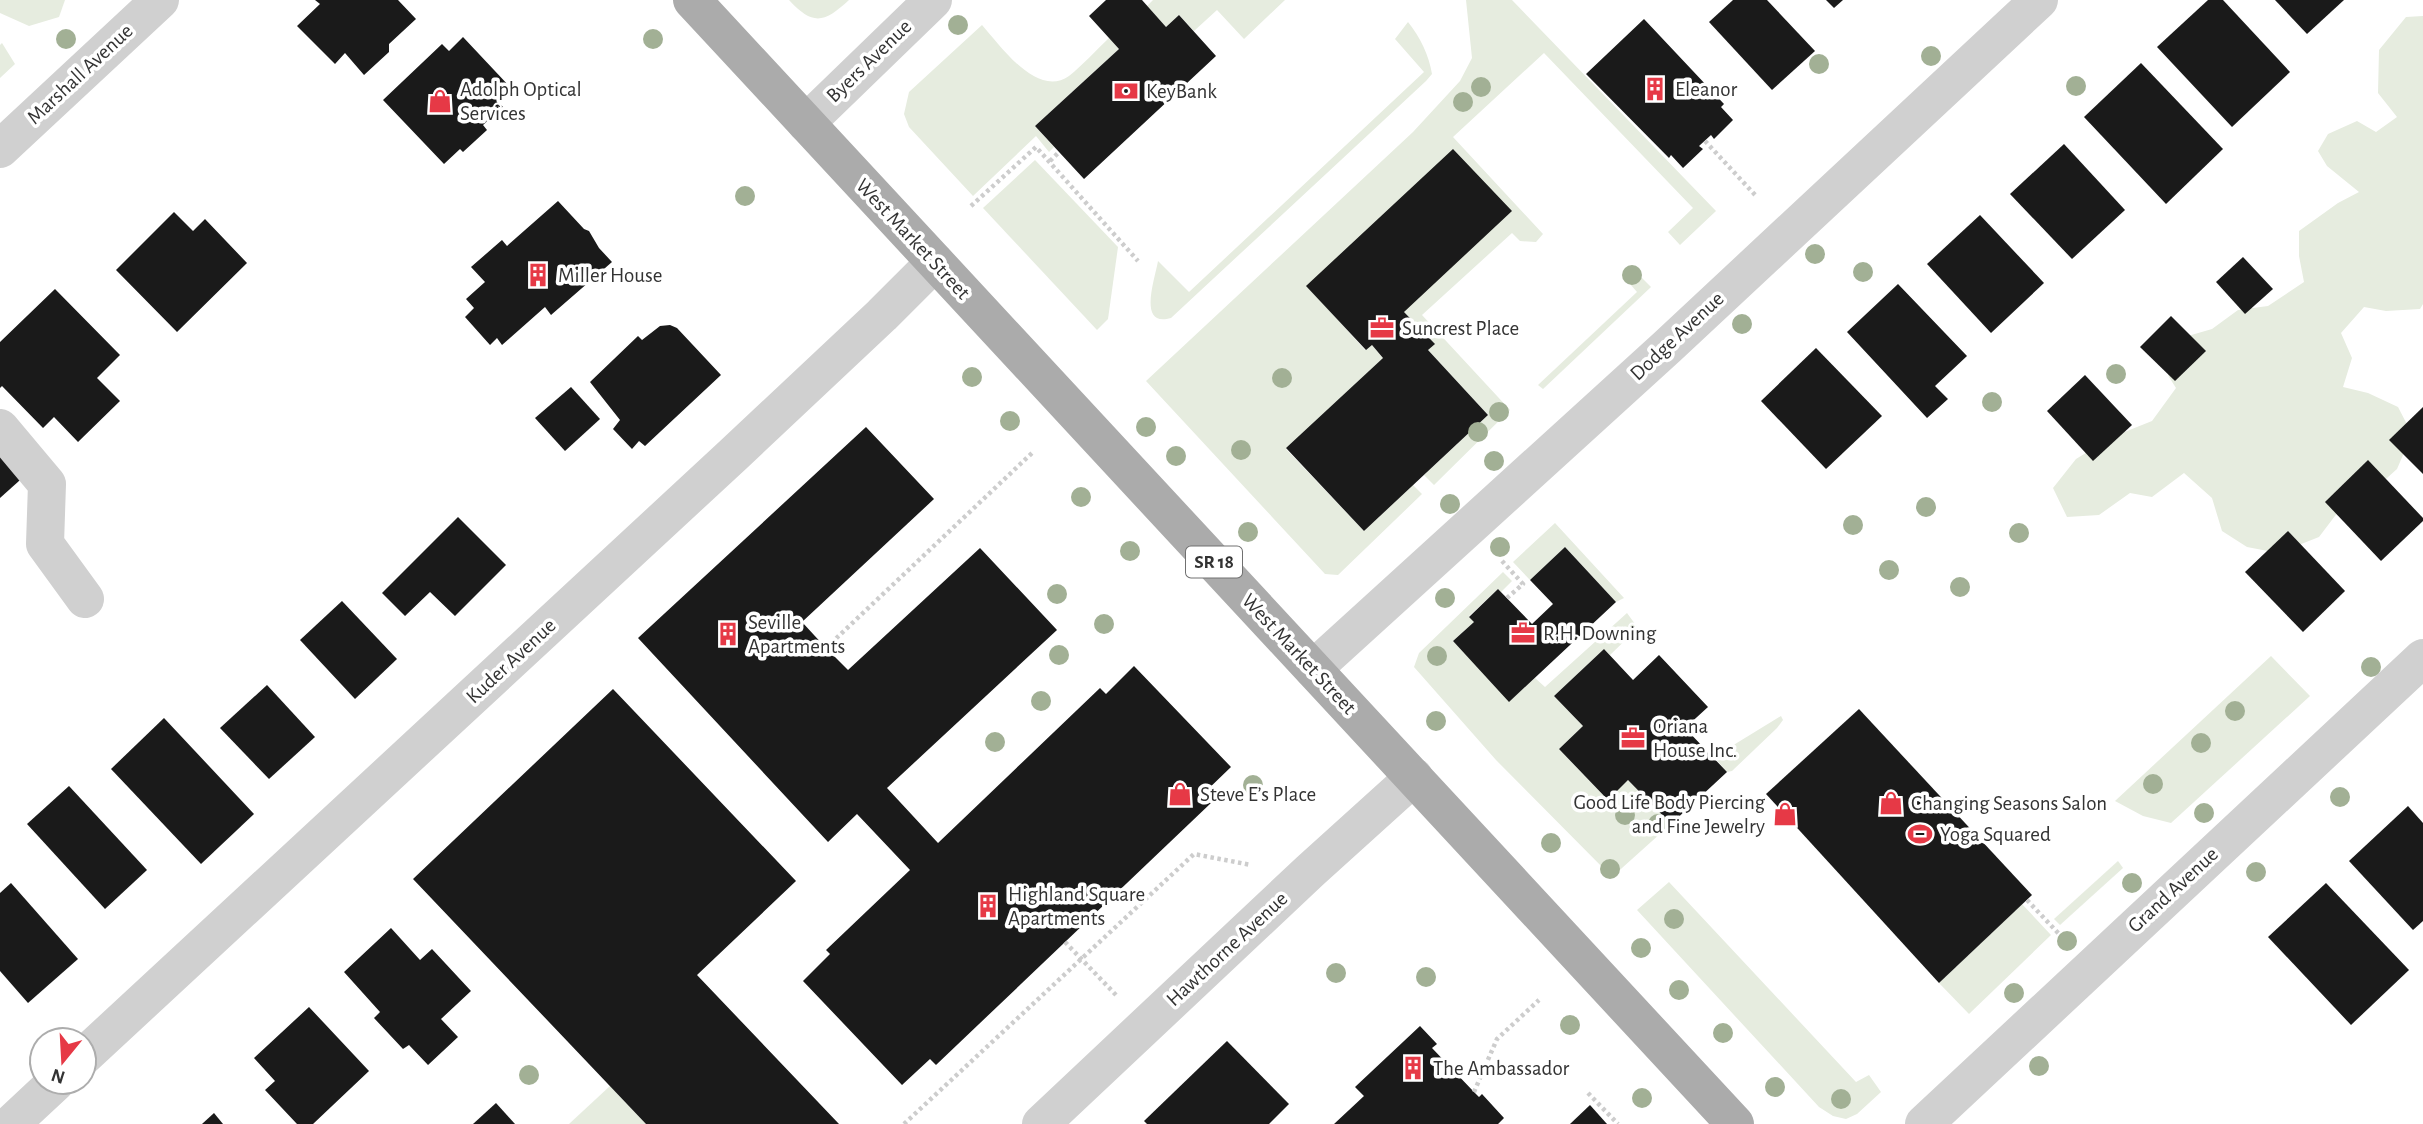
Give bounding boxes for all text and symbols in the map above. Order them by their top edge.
street label: Byers Avenue [823,16,915,106]
street label: Marshall Avenue [23,20,137,128]
building icon: Eleanor [1641,75,1669,103]
bank icon: KeyBank [1112,77,1140,105]
place label: Adolph Optical Services [460,79,582,124]
place label: Eleanor [1675,79,1737,100]
place label: KeyBank [1146,81,1217,102]
shop icon: Adolph Optical Services [426,87,454,115]
street label: West Market Street [852,175,974,304]
building icon: Miller House [524,261,552,289]
place label: Miller House [558,265,662,286]
street label: Dodge Avenue [1626,288,1728,384]
office icon: Suncrest Place [1368,314,1396,342]
place label: Suncrest Place [1402,318,1519,339]
road number: SR 18 [1186,547,1242,578]
street label: West Market Street [1238,590,1360,719]
place label: Seville Apartments [748,612,845,657]
street label: Kuder Avenue [462,614,560,708]
office icon: R.H. Downing [1509,619,1537,647]
building icon: Seville Apartments [714,620,742,648]
place label: R.H. Downing [1543,623,1657,644]
place label: Oriana House Inc. [1653,716,1737,761]
office icon: Oriana House Inc. [1619,724,1647,752]
shop icon: Steve E’s Place [1166,780,1194,808]
place label: Steve E’s Place [1200,784,1316,805]
shop icon: Changing Seasons Salon [1877,789,1905,817]
place label: Good Life Body Piercing and Fine Jewelry [1574,792,1766,837]
place label: Changing Seasons Salon [1911,793,2107,814]
shop icon: Good Life Body Piercing and Fine Jewelry [1771,800,1799,828]
sports icon: Yoga Squared [1906,820,1934,848]
place label: Yoga Squared [1940,824,2051,845]
street label: Grand Avenue [2124,843,2222,937]
place label: Highland Square Apartments [1008,884,1145,929]
street label: Hawthorne Avenue [1162,888,1292,1010]
building icon: Highland Square Apartments [974,892,1002,920]
north arrow [28,1026,98,1096]
building icon: The Ambassador [1399,1054,1427,1082]
place label: The Ambassador [1433,1058,1570,1079]
text: N [49,1065,67,1087]

